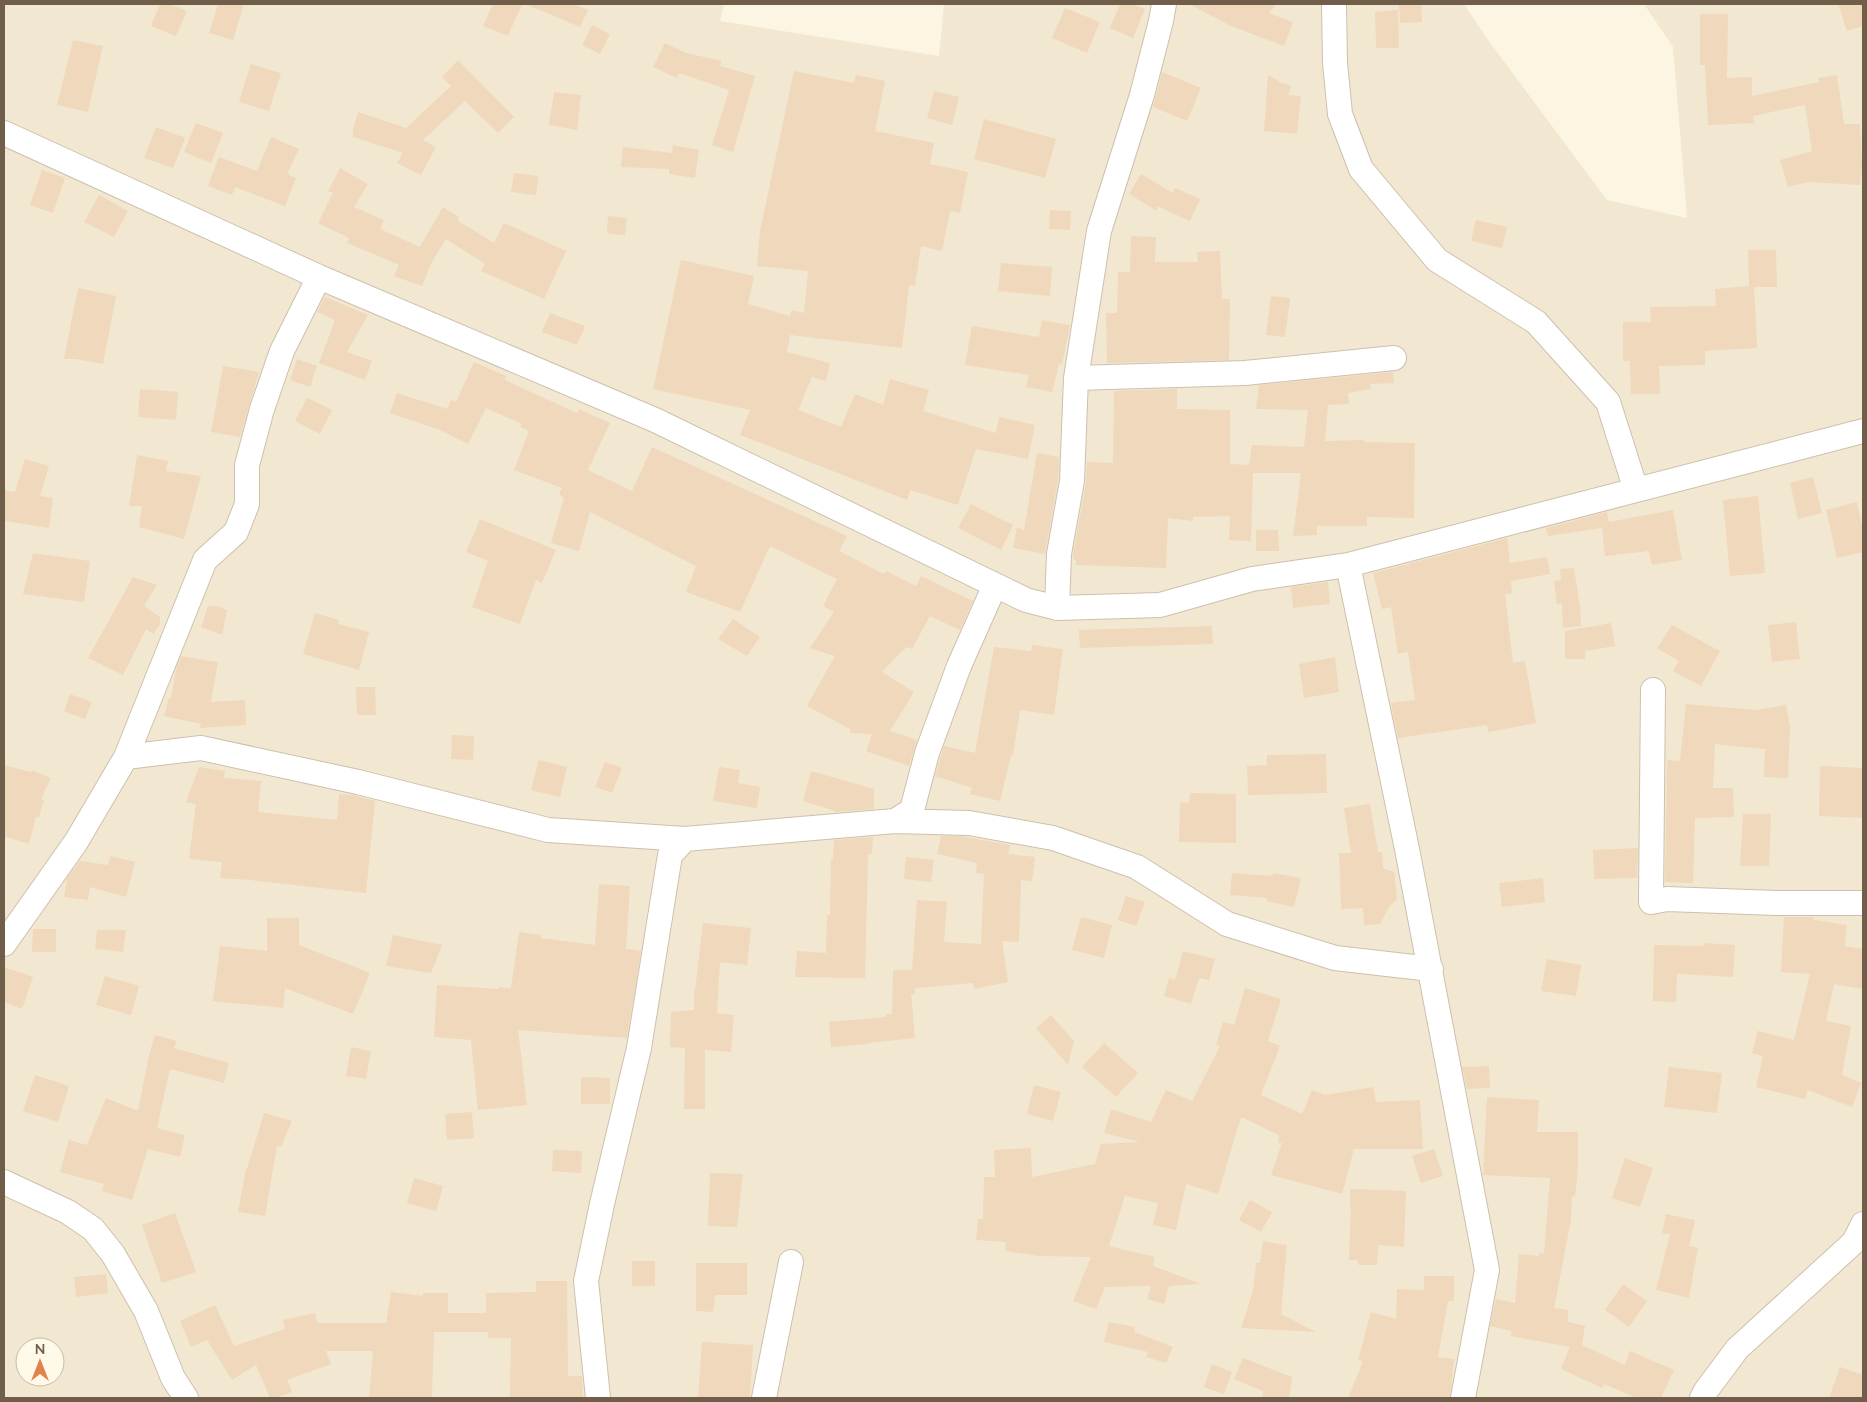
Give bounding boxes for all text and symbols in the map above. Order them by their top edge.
north arrow [15,1337,65,1387]
text: N [35,1340,45,1358]

